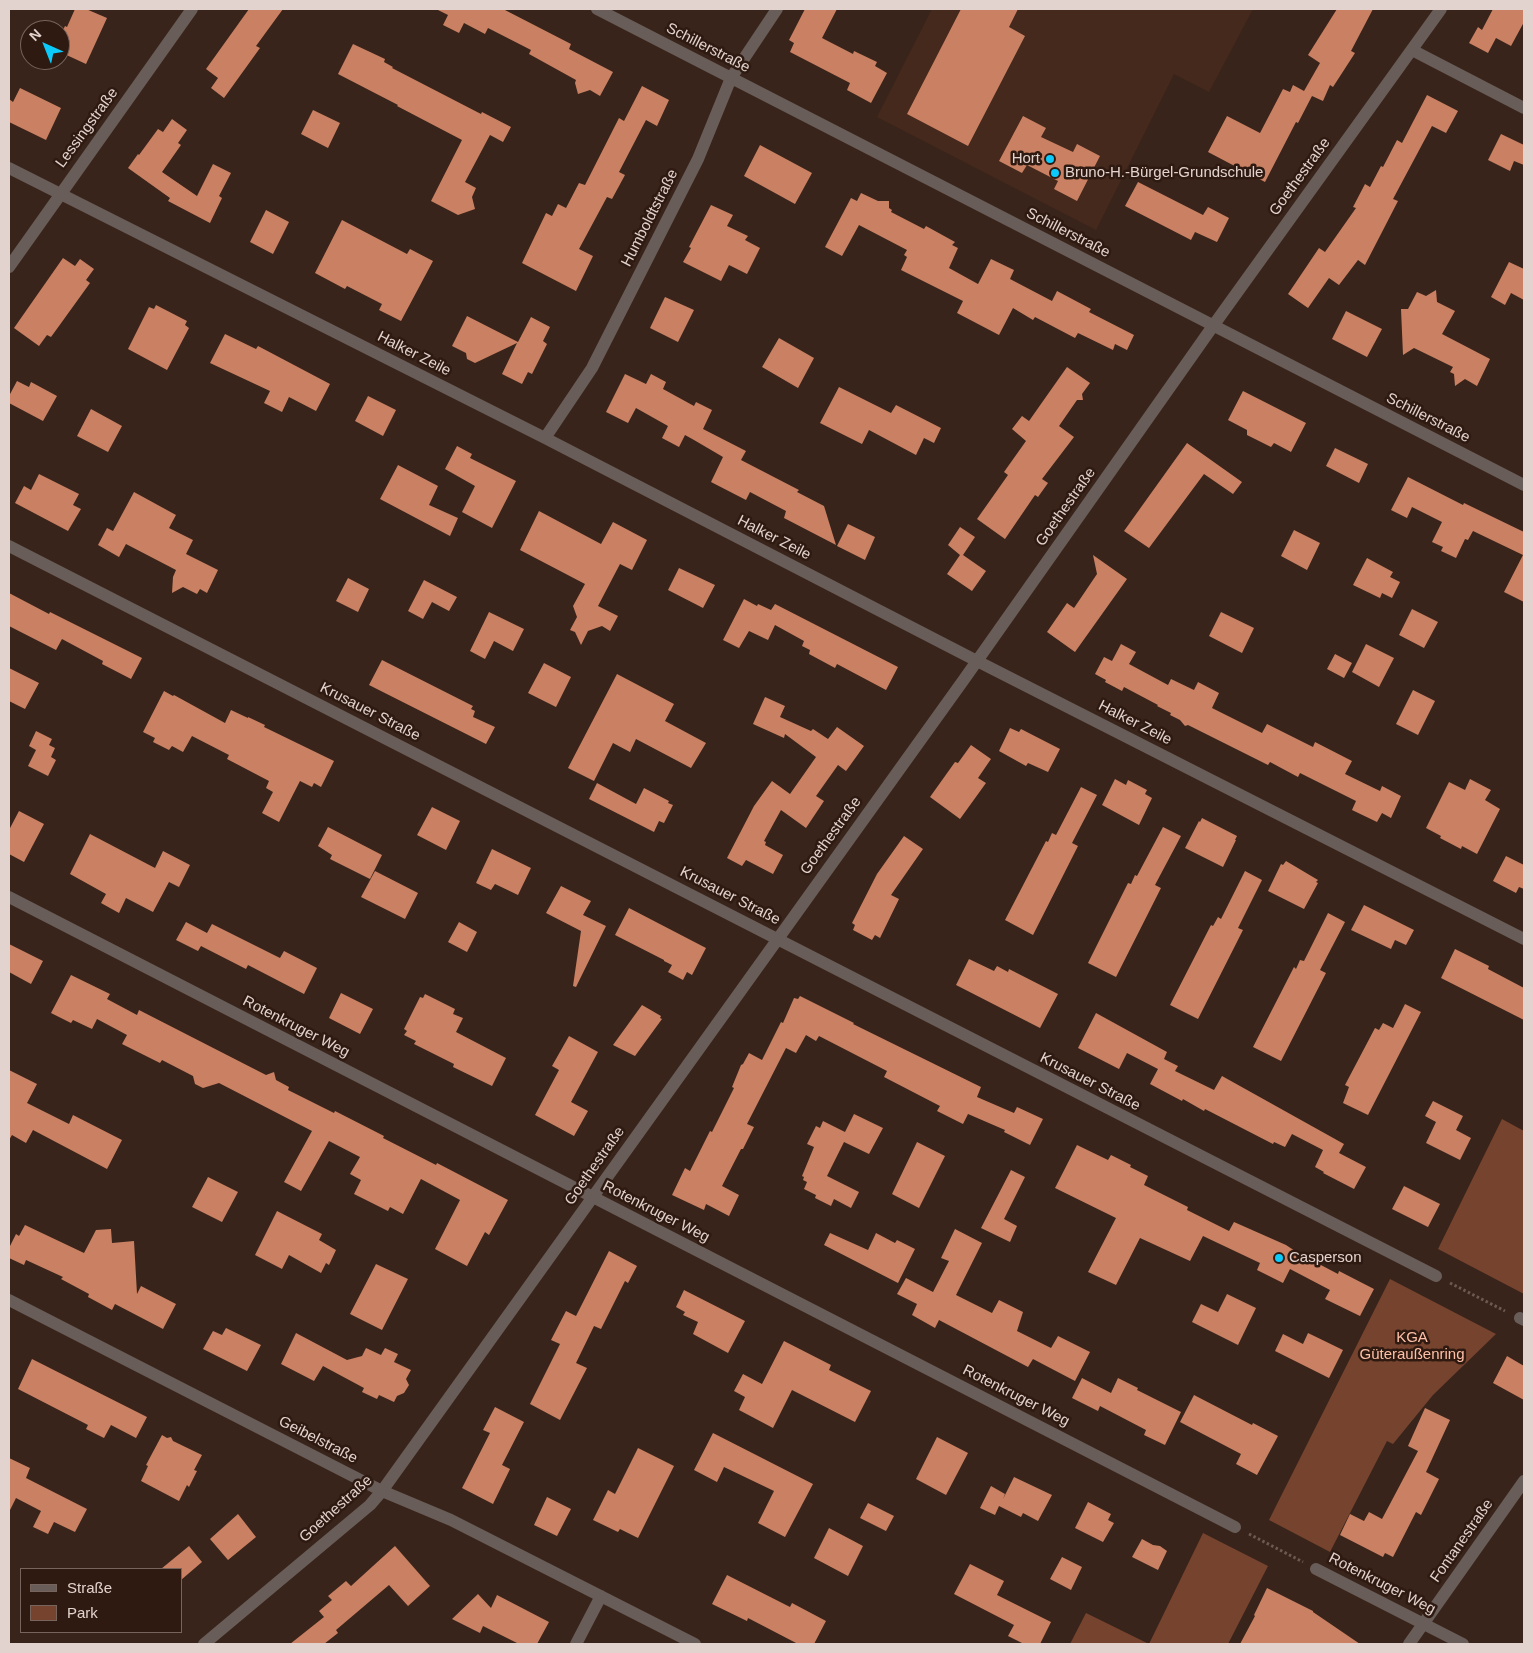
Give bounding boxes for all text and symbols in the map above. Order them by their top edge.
street label: Schillerstraße [663,19,753,77]
north arrow [20,20,70,70]
text: N [26,26,44,44]
street label: Lessingstraße [52,85,122,171]
street label: Goethestraße [1266,135,1334,219]
place label: Hort [1012,150,1040,168]
marker: Hort [1044,153,1056,165]
place label: Bruno-H.-Bürgel-Grundschule [1065,164,1263,182]
street label: Humboldtstraße [618,166,682,270]
marker: Bruno-H.-Bürgel-Grundschule [1049,167,1061,179]
street label: Schillerstraße [1023,204,1113,262]
street label: Halker Zeile [374,328,454,380]
street label: Schillerstraße [1383,389,1473,447]
street label: Goethestraße [1032,464,1100,550]
street label: Halker Zeile [734,512,814,564]
street label: Krusauer Straße [317,679,423,745]
street label: Halker Zeile [1095,697,1175,749]
street label: Goethestraße [797,794,865,878]
street label: Krusauer Straße [677,863,783,929]
street label: Rotenkruger Weg [240,992,352,1062]
street label: Krusauer Straße [1037,1049,1143,1115]
street label: Goethestraße [561,1123,629,1209]
street label: Rotenkruger Weg [600,1177,712,1247]
place label: Casperson [1289,1249,1362,1267]
marker: Casperson [1273,1252,1285,1264]
park label: KGA Güteraußenring [1359,1329,1465,1364]
street label: Rotenkruger Weg [960,1361,1072,1431]
street label: Geibelstraße [276,1412,360,1468]
street label: Goethestraße [296,1472,376,1546]
street label: Fontanestraße [1427,1496,1497,1586]
street label: Rotenkruger Weg [1326,1549,1438,1619]
legend [20,1568,182,1633]
text: Straße [67,1579,112,1596]
text: Park [67,1604,98,1621]

